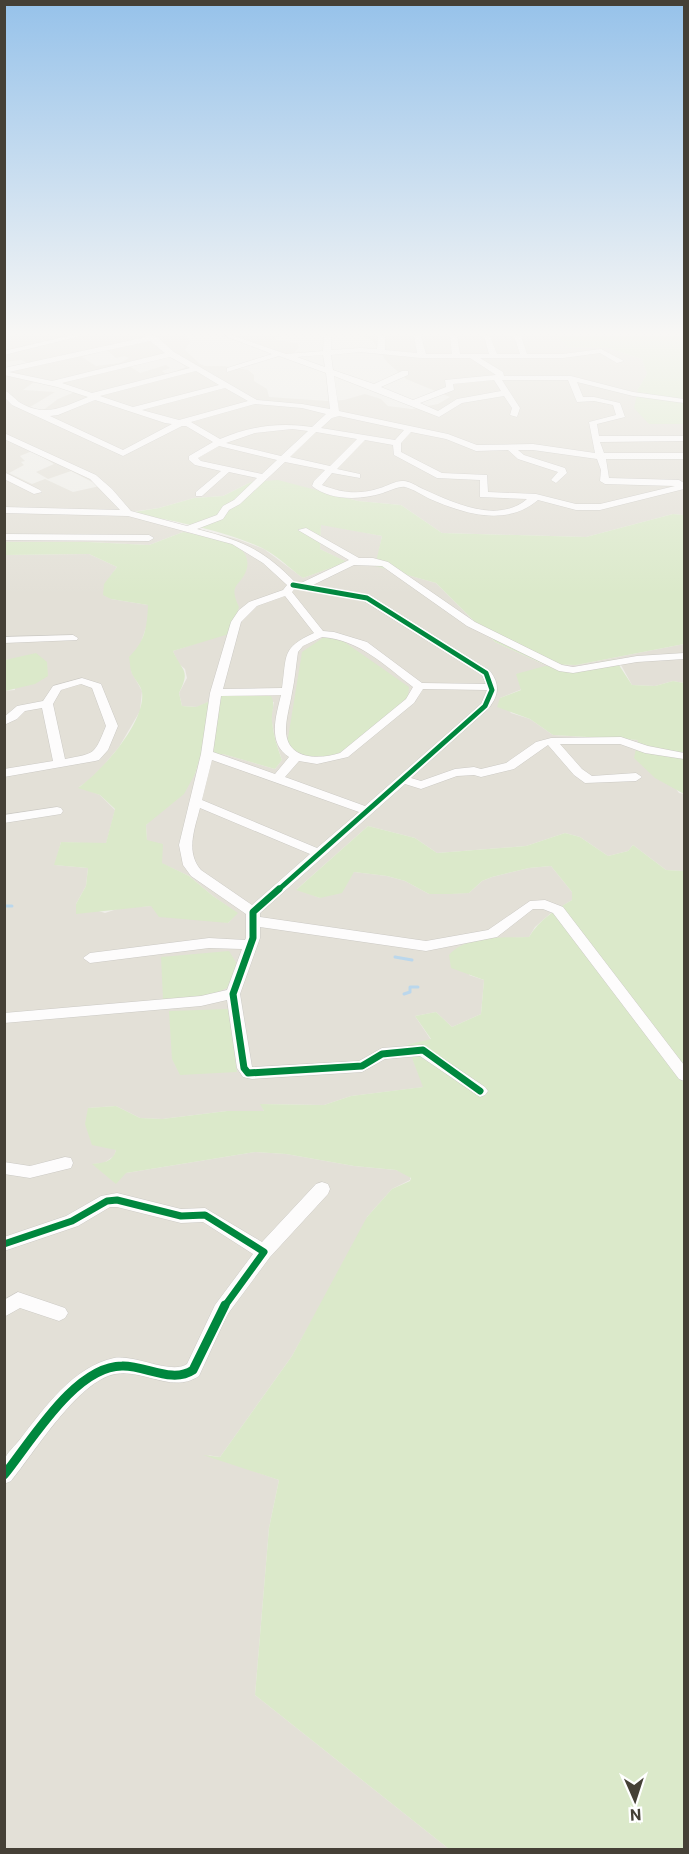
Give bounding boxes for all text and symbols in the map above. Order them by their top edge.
north arrow [605,1770,665,1830]
text: N [630,1805,642,1824]

